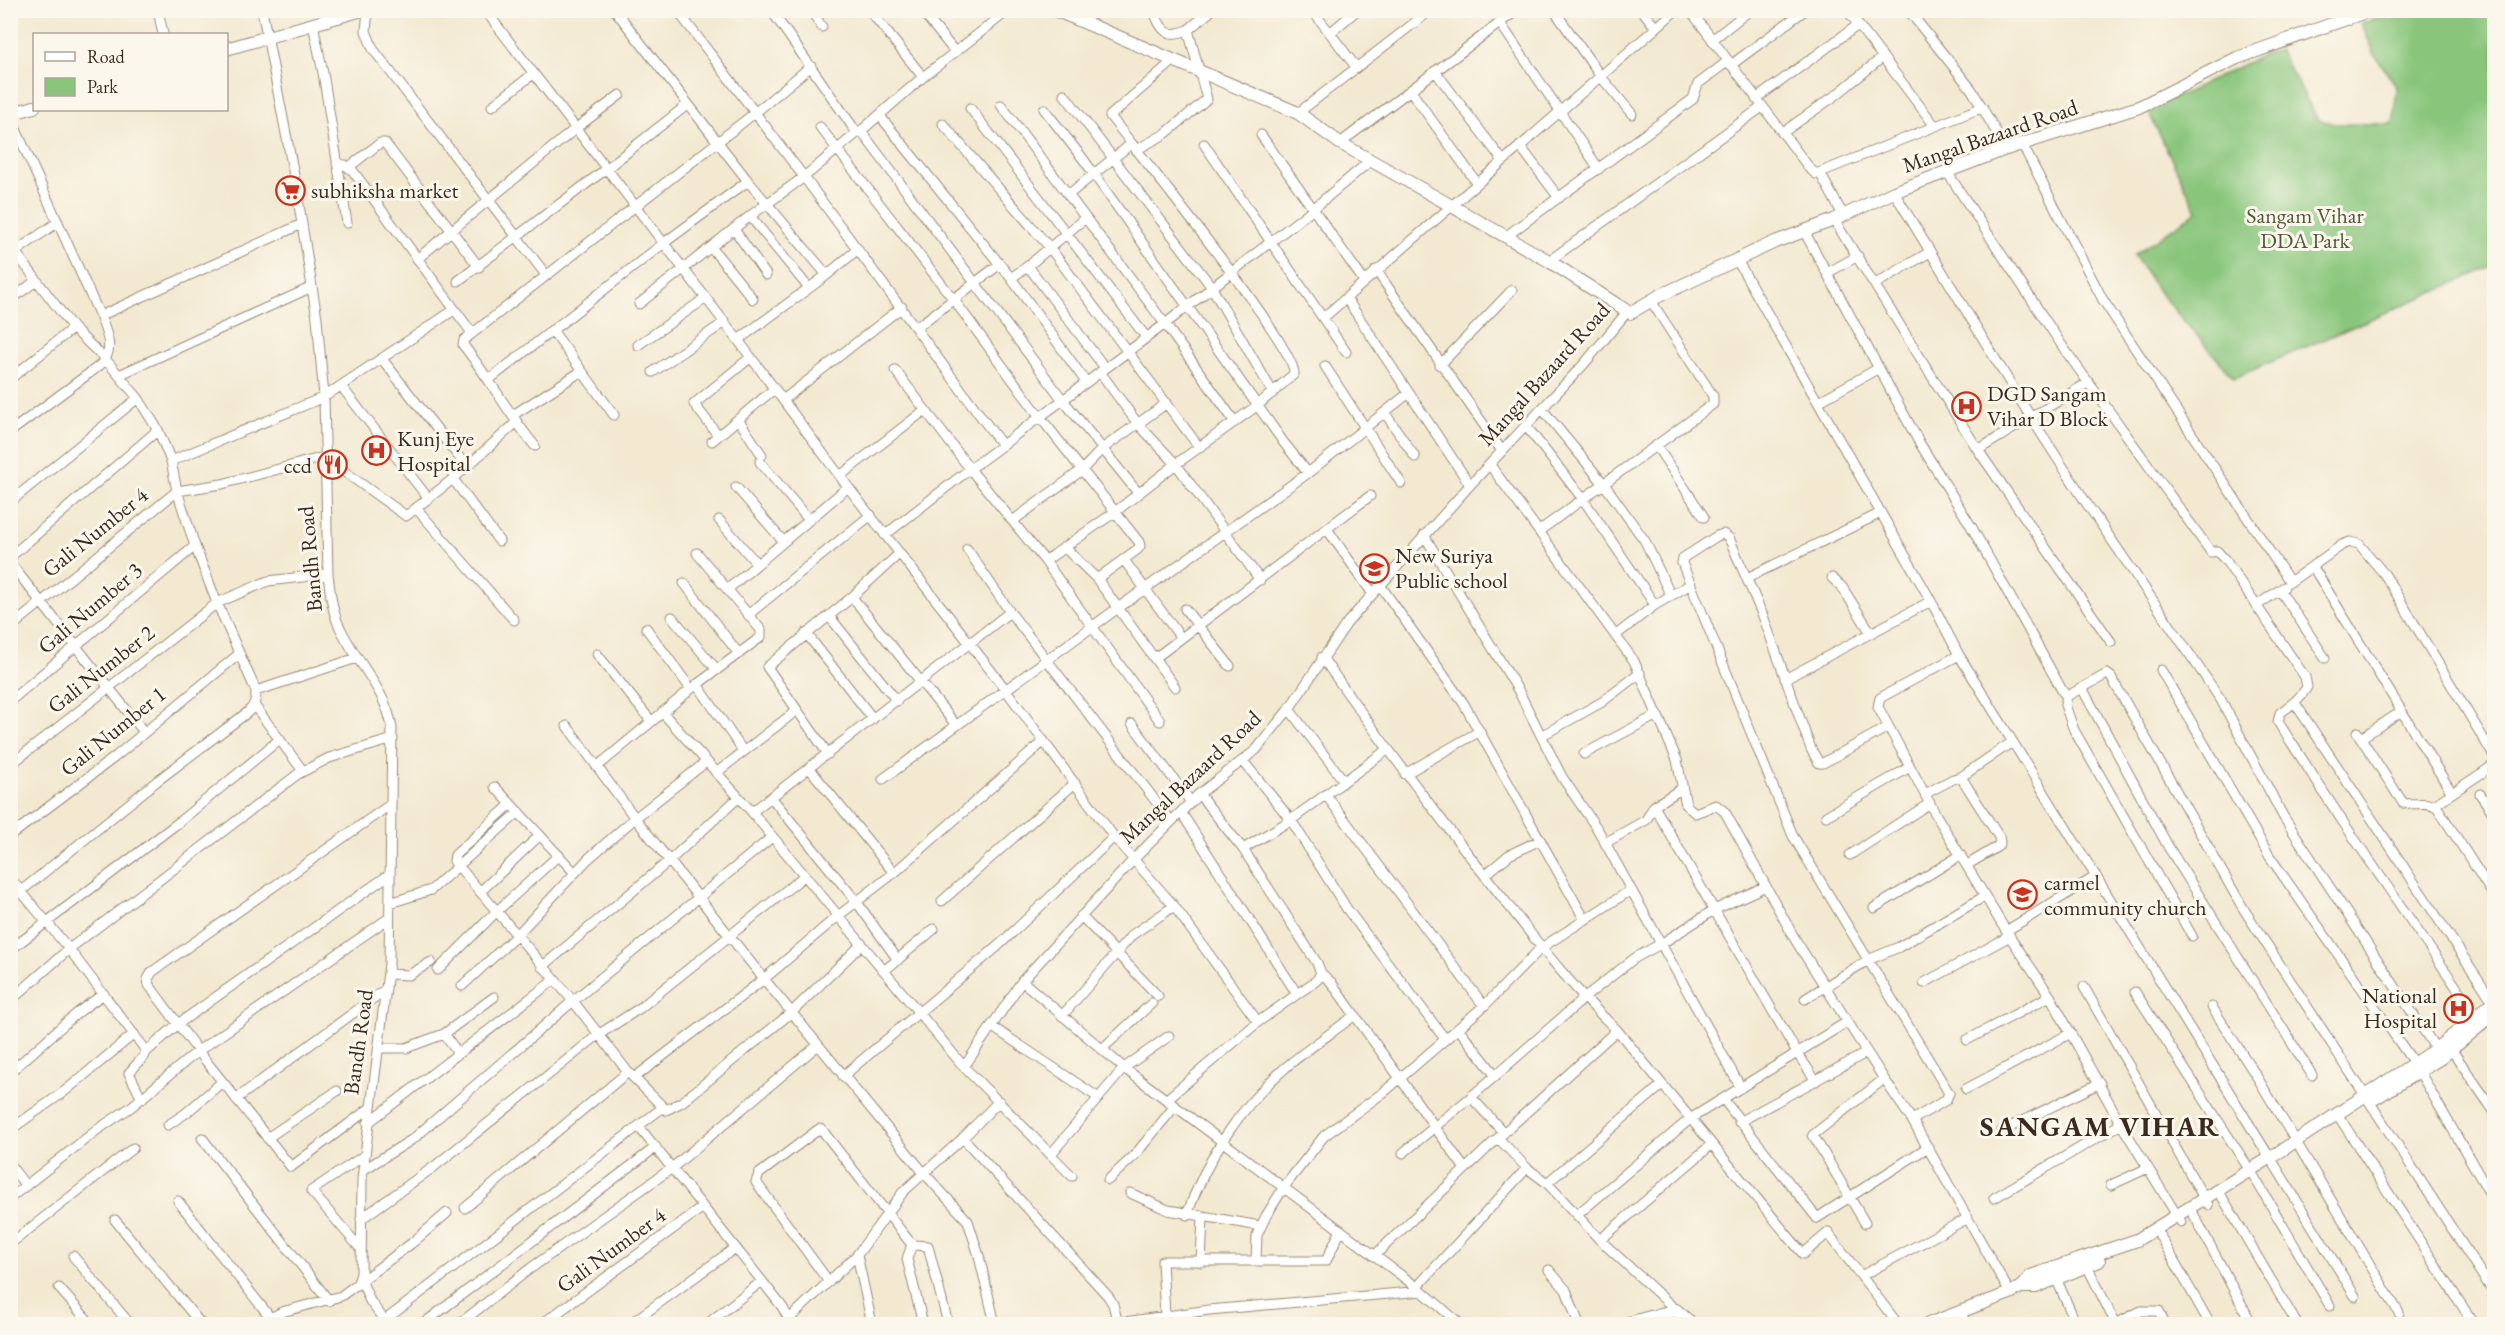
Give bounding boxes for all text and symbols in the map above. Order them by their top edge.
legend [33,33,228,111]
text: Road [87,45,126,68]
text: Park [87,75,118,98]
street label: Mangal Bazaard Road [1898,92,2082,180]
supermarket icon: subhiksha market [274,174,306,206]
place label: subhiksha market [311,176,458,205]
park label: Sangam Vihar DDA Park [2246,201,2364,255]
street label: Mangal Bazaard Road [1472,295,1617,452]
place label: DGD Sangam Vihar D Block [1987,379,2109,433]
hospital icon: DGD Sangam Vihar D Block [1950,390,1982,422]
place label: Kunj Eye Hospital [397,424,474,478]
hospital icon: Kunj Eye Hospital [360,435,392,467]
restaurant icon: ccd [317,449,349,481]
place label: ccd [284,451,313,480]
street label: Gali Number 4 [36,480,154,584]
street label: Bandh Road [291,504,329,613]
place label: New Suriya Public school [1395,541,1508,595]
school or university icon: New Suriya Public school [1358,552,1390,584]
street label: Gali Number 3 [32,556,148,660]
street label: Gali Number 2 [42,618,161,720]
street label: Gali Number 1 [54,679,172,783]
street label: Mangal Bazaard Road [1113,703,1268,850]
place label: carmel community church [2044,868,2207,922]
school or university icon: carmel community church [2007,879,2039,911]
place label: National Hospital [2362,981,2437,1035]
street label: Bandh Road [336,987,380,1097]
hospital icon: National Hospital [2442,992,2474,1024]
district label: SANGAM VIHAR [1980,1108,2220,1144]
street label: Gali Number 4 [551,1200,672,1299]

